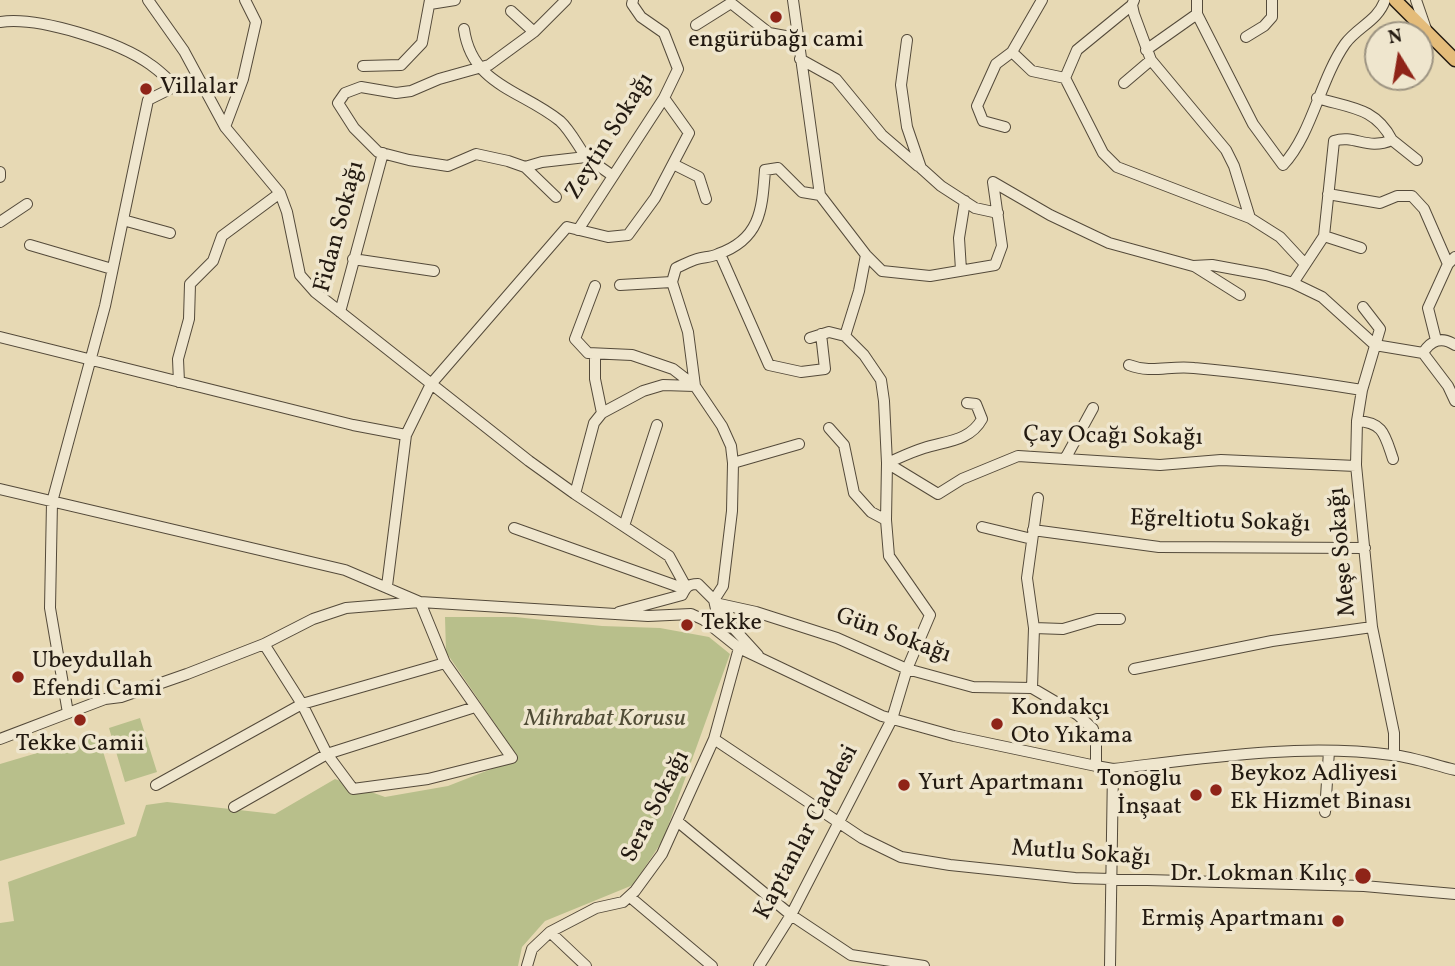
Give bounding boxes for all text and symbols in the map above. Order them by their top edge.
marker: engürübağı cami [768,9,784,25]
north arrow [1364,21,1434,91]
text: N [1386,23,1405,51]
place label: engürübağı cami [688,28,864,56]
street label: Zeytin Sokağı [561,68,661,206]
place label: Villalar [160,75,238,103]
marker: Villalar [138,81,154,97]
street label: Fidan Sokağı [310,158,372,296]
street label: Çay Ocağı Sokağı [1023,422,1203,454]
street label: Meşe Sokağı [1324,486,1364,618]
street label: Eğreltiotu Sokağı [1129,505,1311,541]
street label: Gün Sokağı [831,603,955,671]
place label: Tekke [701,611,762,639]
marker: Tekke [679,617,695,633]
place label: Ubeydullah Efendi Cami [32,649,162,705]
marker: Ubeydullah Efendi Cami [10,669,26,685]
place label: Kondakçı Oto Yıkama [1011,696,1133,752]
park label: Mihrabat Korusu [524,707,686,735]
marker: Tekke Camii [72,712,88,728]
marker: Kondakçı Oto Yıkama [989,716,1005,732]
place label: Tekke Camii [15,732,145,760]
street label: Kaptanlar Caddesi [750,740,866,926]
street label: Sera Sokağı [617,746,697,868]
place label: Beykoz Adliyesi Ek Hizmet Binası [1230,762,1411,818]
place label: Tonoḡlu İnşaat [1097,767,1182,823]
place label: Yurt Apartmanı [918,771,1084,799]
marker: Yurt Apartmanı [896,777,912,793]
marker: Beykoz Adliyesi Ek Hizmet Binası [1208,782,1224,798]
marker: Tonoḡlu İnşaat [1188,787,1204,803]
street label: Mutlu Sokağı [1010,836,1152,874]
place label: Dr. Lokman Kılıç [1170,862,1347,890]
marker: Dr. Lokman Kılıç [1353,866,1373,886]
place label: Ermiş Apartmanı [1141,907,1324,935]
marker: Ermiş Apartmanı [1330,913,1346,929]

